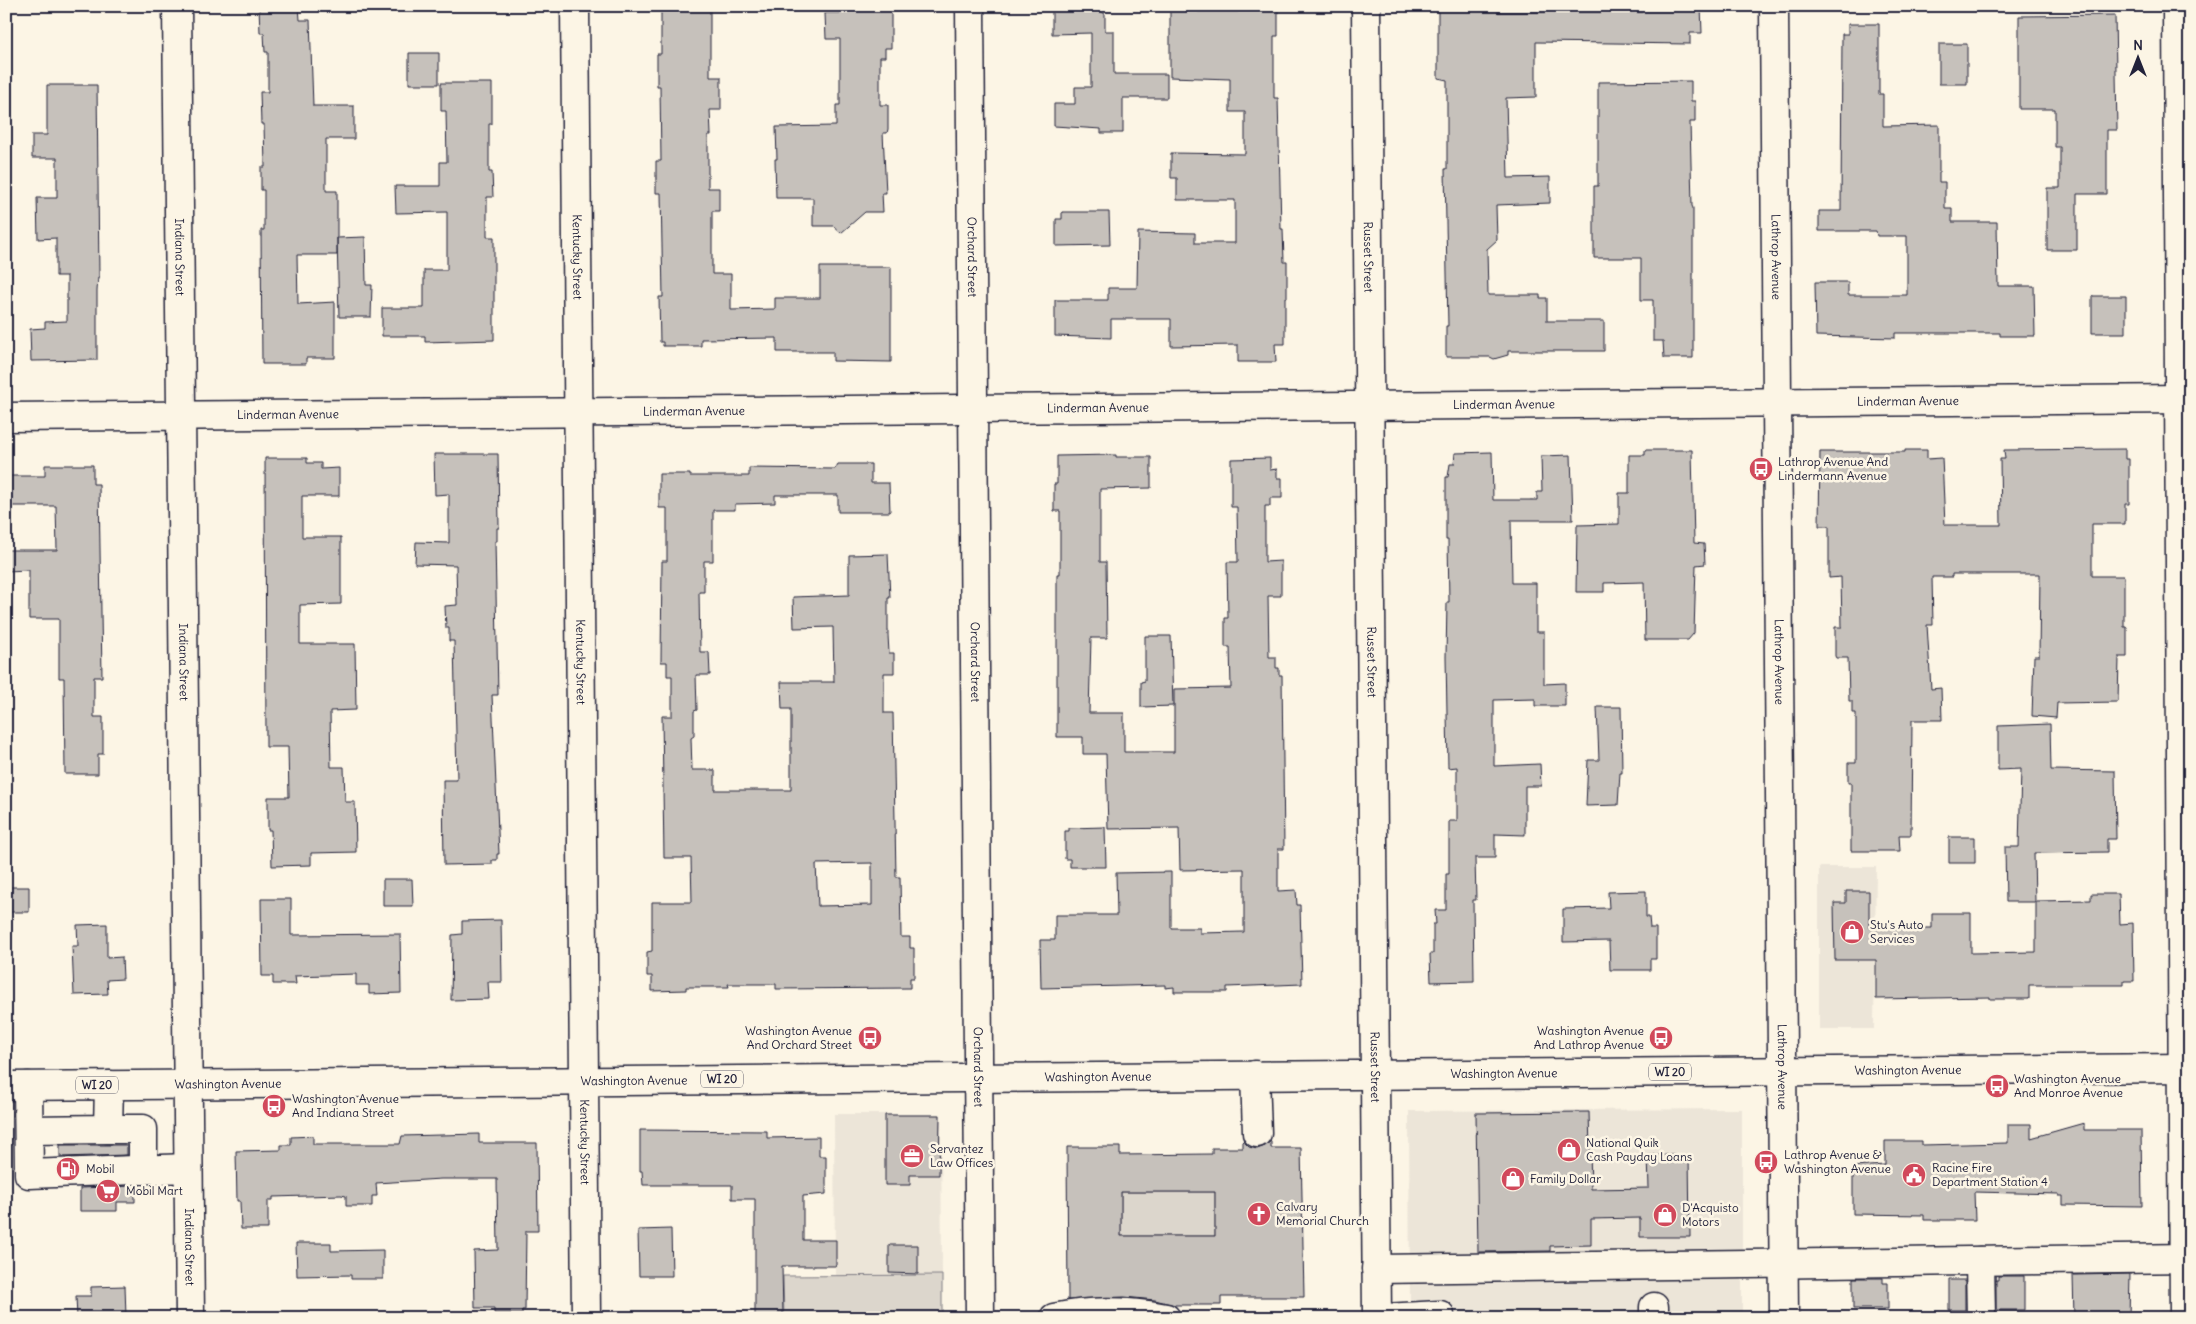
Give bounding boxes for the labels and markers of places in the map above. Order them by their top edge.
place label: Lathrop Avenue And Lindermann Avenue [1778,454,1888,483]
bus stop icon: Lathrop Avenue And Lindermann Avenue [1748,456,1774,482]
place label: Stu's Auto Services [1870,917,1924,946]
shop icon: Stu's Auto Services [1839,919,1865,945]
place label: Washington Avenue And Orchard Street [745,1023,852,1052]
place label: Washington Avenue And Lathrop Avenue [1534,1023,1644,1052]
bus stop icon: Washington Avenue And Orchard Street [857,1025,883,1051]
bus stop icon: Washington Avenue And Lathrop Avenue [1648,1025,1674,1051]
place label: Washington Avenue And Monroe Avenue [2014,1071,2123,1100]
bus stop icon: Washington Avenue And Monroe Avenue [1984,1073,2010,1099]
place label: Washington Avenue And Indiana Street [292,1091,399,1120]
bus stop icon: Washington Avenue And Indiana Street [261,1093,287,1119]
place label: National Quik Cash Payday Loans [1586,1135,1692,1164]
shop icon: National Quik Cash Payday Loans [1556,1137,1582,1163]
place label: Servantez Law Offices [930,1141,993,1170]
office icon: Servantez Law Offices [899,1143,925,1169]
place label: Lathrop Avenue & Washington Avenue [1784,1147,1891,1176]
bus stop icon: Lathrop Avenue & Washington Avenue [1753,1149,1779,1175]
fuel station icon: Mobil [55,1156,81,1182]
place label: Racine Fire Department Station 4 [1932,1160,2048,1189]
place label: Mobil [86,1161,114,1176]
public building icon: Racine Fire Department Station 4 [1901,1162,1927,1188]
shop icon: Family Dollar [1500,1166,1526,1192]
place label: Family Dollar [1530,1171,1601,1186]
supermarket icon: Mobil Mart [95,1178,121,1204]
place label: Mobil Mart [126,1183,183,1198]
place label: Calvary Memorial Church [1276,1199,1369,1228]
place label: D'Acquisto Motors [1682,1200,1739,1229]
church icon: Calvary Memorial Church [1246,1201,1272,1227]
shop icon: D'Acquisto Motors [1652,1202,1678,1228]

